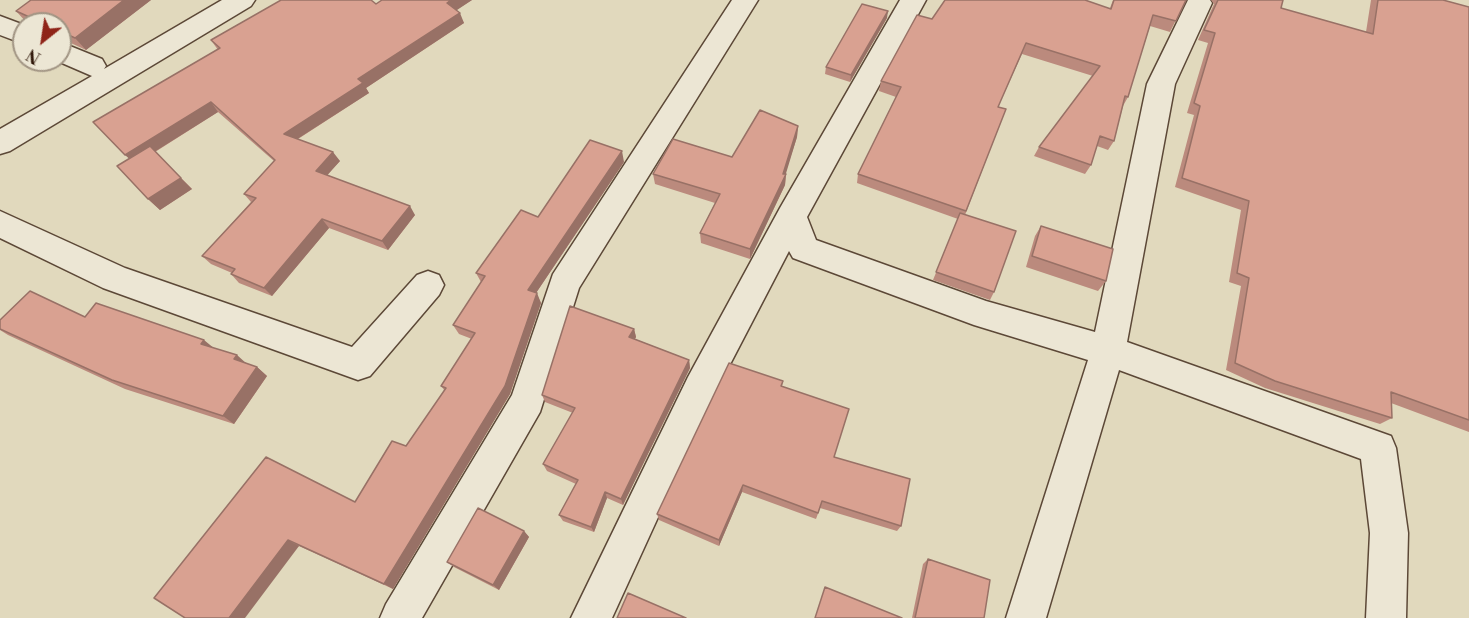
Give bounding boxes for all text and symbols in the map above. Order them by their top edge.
north arrow [12,12,72,72]
text: N [24,44,44,68]

